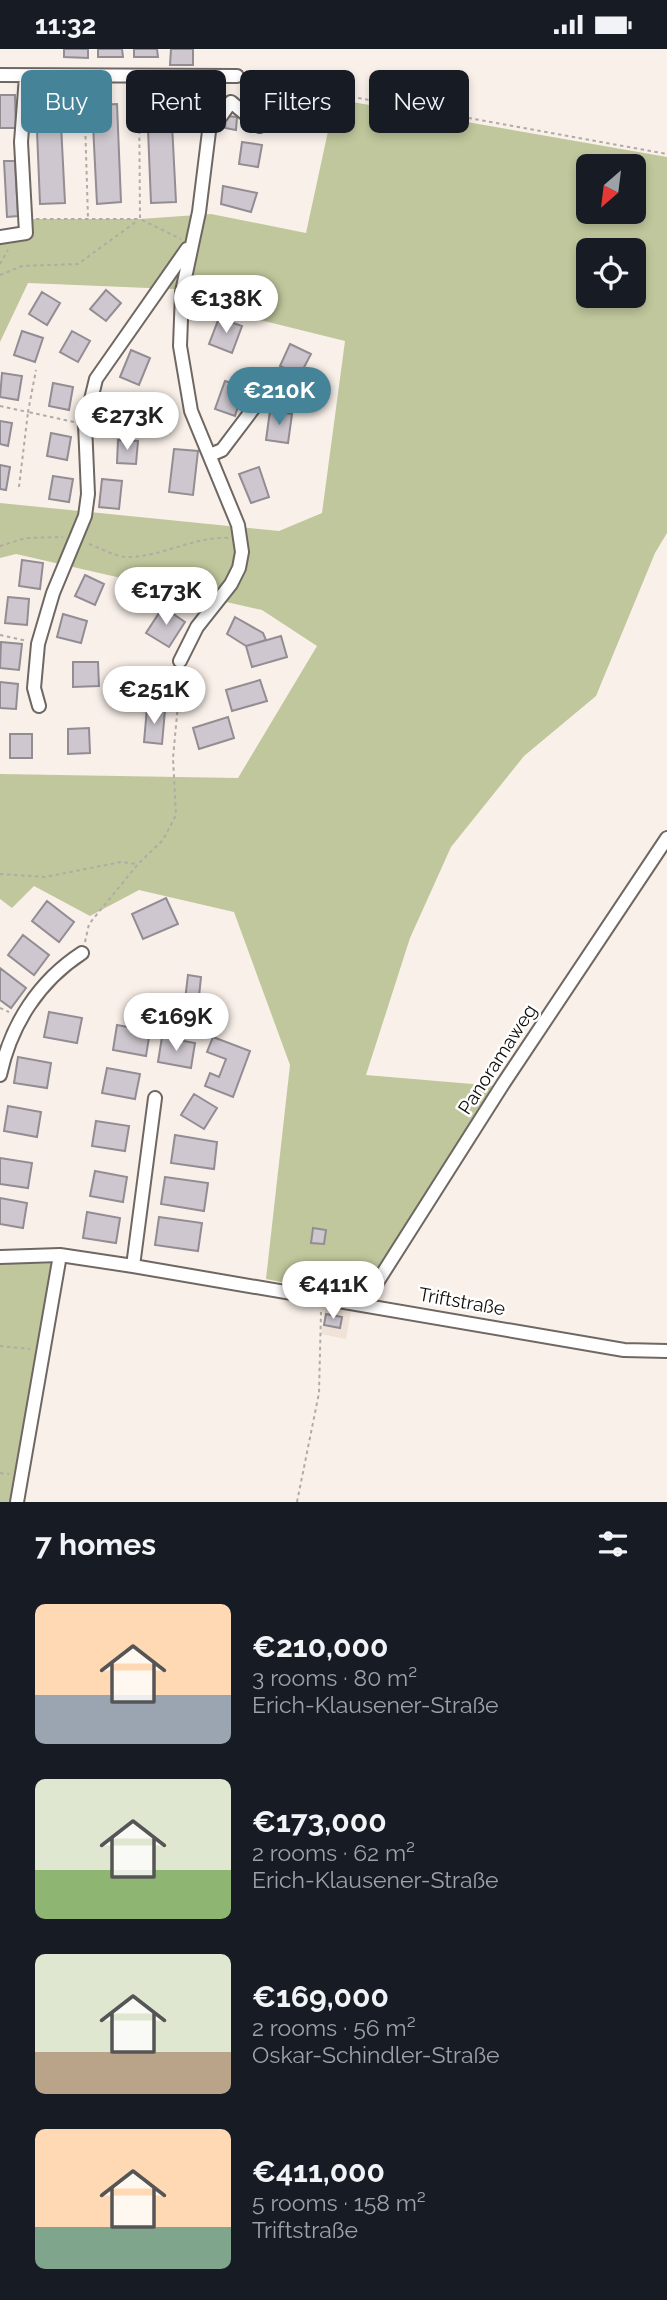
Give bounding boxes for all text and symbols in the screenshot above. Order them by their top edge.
text: 11:32 [35,10,96,40]
chip: Buy [21,70,112,133]
chip: Rent [126,70,226,133]
chip: Filters [240,70,355,133]
chip: New [369,70,469,133]
north arrow [576,154,646,224]
map controls [576,154,646,308]
button: locate [576,238,646,308]
pin: €138K [177,275,275,335]
text: €138K [190,284,262,311]
pin: €210K [230,367,328,427]
text: €210K [243,376,315,403]
pin: €273K [78,393,176,452]
text: €273K [91,401,163,428]
pin: €173K [117,567,215,627]
text: €173K [131,576,201,603]
pin: €251K [105,667,203,726]
text: €251K [119,675,189,702]
pin: €169K [127,993,225,1053]
street label: Panoramaweg [453,1000,541,1118]
text: €169K [140,1002,212,1029]
pin: €411K [284,1261,382,1321]
text: €411K [298,1270,368,1297]
street label: Triftstraße [417,1283,507,1319]
icon: filters [594,1525,632,1563]
text: 7 homes [35,1527,156,1562]
text: €210,000 [252,1629,388,1664]
icon: home [91,1632,175,1716]
text: 3 rooms · 80 m² [252,1664,417,1691]
text: Erich-Klausener-Straße [252,1691,499,1718]
text: €173,000 [252,1804,387,1839]
icon: home [91,1807,175,1891]
text: 2 rooms · 62 m² [252,1839,415,1866]
text: Erich-Klausener-Straße [252,1866,499,1893]
text: €169,000 [252,1979,389,2014]
icon: home [91,1982,175,2066]
text: 2 rooms · 56 m² [252,2014,416,2041]
text: Oskar-Schindler-Straße [252,2041,500,2068]
text: €411,000 [252,2154,385,2189]
icon: home [91,2157,175,2241]
text: 5 rooms · 158 m² [252,2189,426,2216]
text: Triftstraße [252,2216,358,2243]

